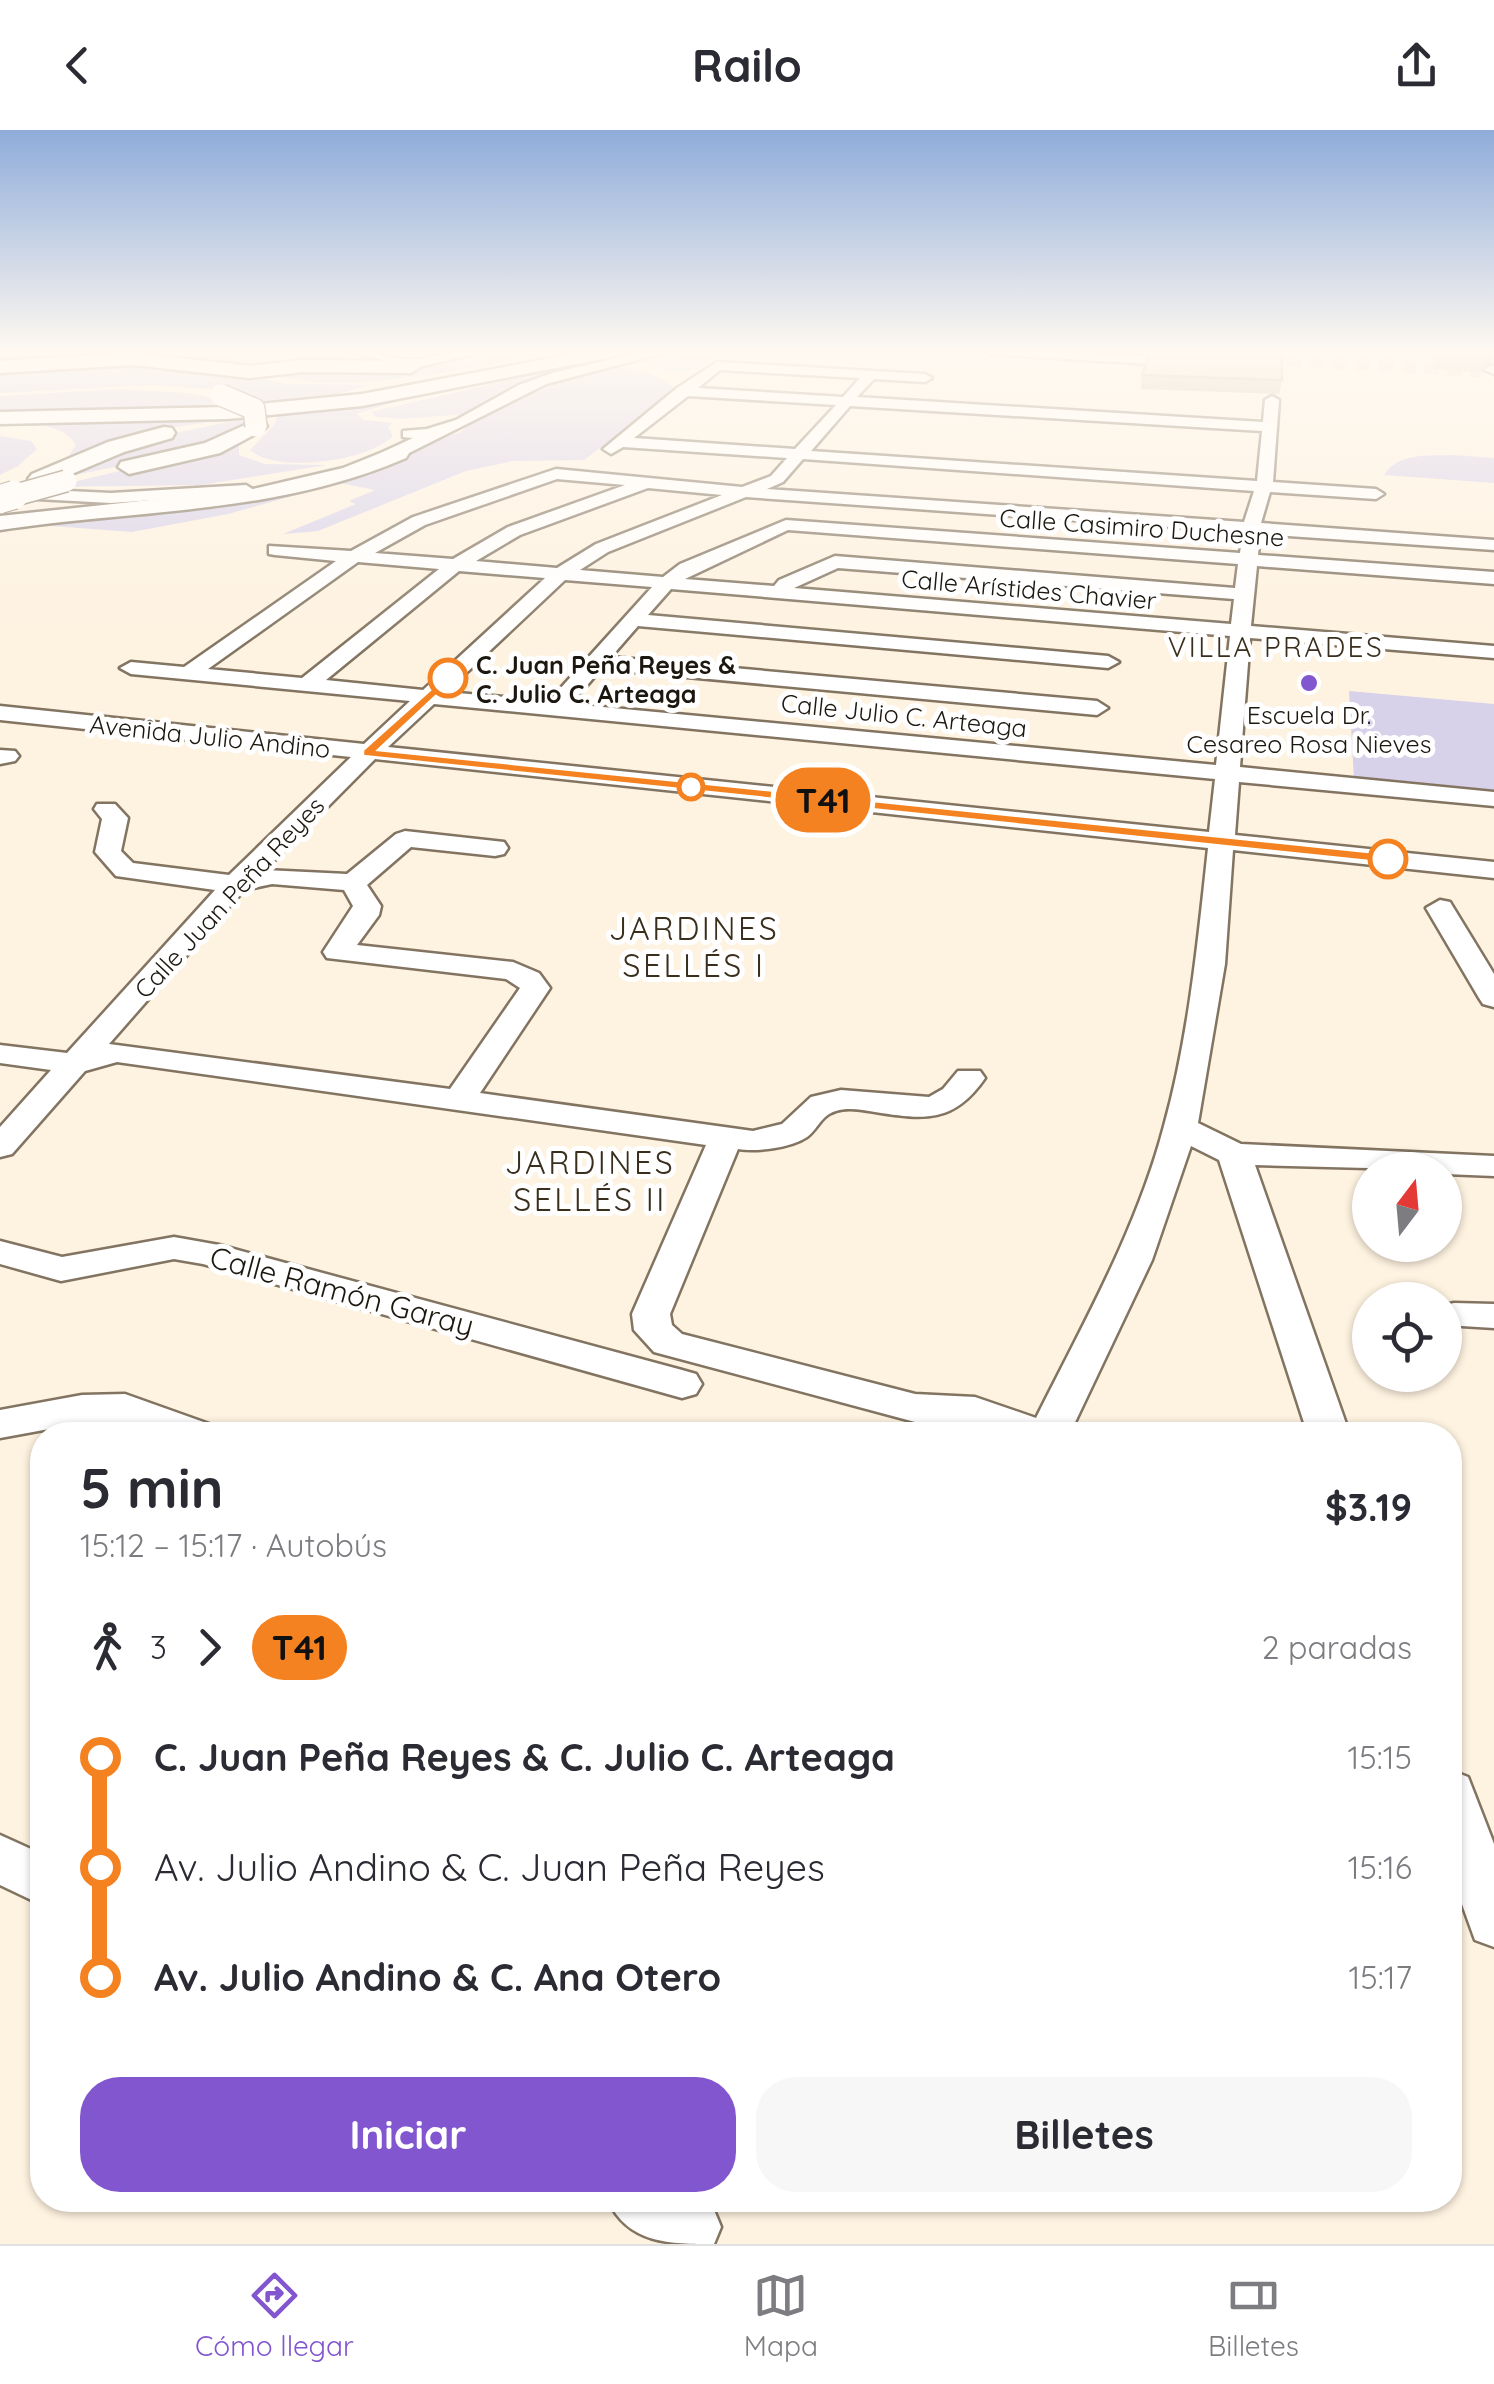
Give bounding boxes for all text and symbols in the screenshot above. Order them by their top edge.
text: Railo [692,37,802,93]
icon: back [50,38,105,93]
icon: share [1389,38,1444,93]
street label: Calle Casimiro Duchesne [999,502,1285,552]
street label: Calle Arístides Chavier [900,562,1158,616]
district label: VILLA PRADES [1168,629,1384,664]
place label: C. Juan Peña Reyes & C. Julio C. Arteaga [476,649,736,709]
marker: C. Juan Peña Reyes & C. Julio C. Arteaga [429,659,467,697]
marker: Escuela Dr. Cesareo Rosa Nieves [1298,672,1320,694]
street label: Calle Julio C. Arteaga [780,687,1028,743]
place label: Escuela Dr. Cesareo Rosa Nieves [1187,699,1431,759]
street label: Avenida Julio Andino [88,708,332,764]
line badge: T41 [766,768,880,832]
unlabelled marker [678,774,704,800]
text: T41 [795,778,851,822]
street label: Calle Juan Peña Reyes [128,790,330,1004]
unlabelled marker [1369,840,1407,878]
district label: JARDINES SELLÉS I [609,908,779,985]
district label: JARDINES SELLÉS II [505,1142,675,1219]
north arrow [1352,1152,1462,1262]
map controls [1352,1152,1462,1392]
street label: Calle Ramón Garay [206,1237,478,1345]
button: locate [1352,1282,1462,1392]
text: 5 min [80,1453,224,1522]
text: $3.19 [1325,1483,1412,1531]
text: 15:12 – 15:17 · Autobús [80,1525,387,1565]
icon: walk [80,1620,135,1675]
icon: forward [182,1620,237,1675]
text: T41 [272,1625,327,1669]
text: 3 [150,1627,167,1667]
text: 2 paradas [1262,1627,1412,1667]
text: C. Juan Peña Reyes & C. Julio C. Arteaga [154,1733,895,1781]
text: 15:15 [1347,1737,1412,1777]
text: Av. Julio Andino & C. Juan Peña Reyes [154,1843,825,1891]
text: 15:16 [1348,1847,1412,1887]
text: Av. Julio Andino & C. Ana Otero [154,1953,721,2001]
text: 15:17 [1348,1957,1412,1997]
button: Iniciar [80,2077,736,2192]
button: Billetes [756,2077,1412,2192]
tab: Cómo llegar [195,2268,354,2363]
tab: Mapa [744,2268,818,2363]
tab: Billetes [1208,2268,1299,2363]

